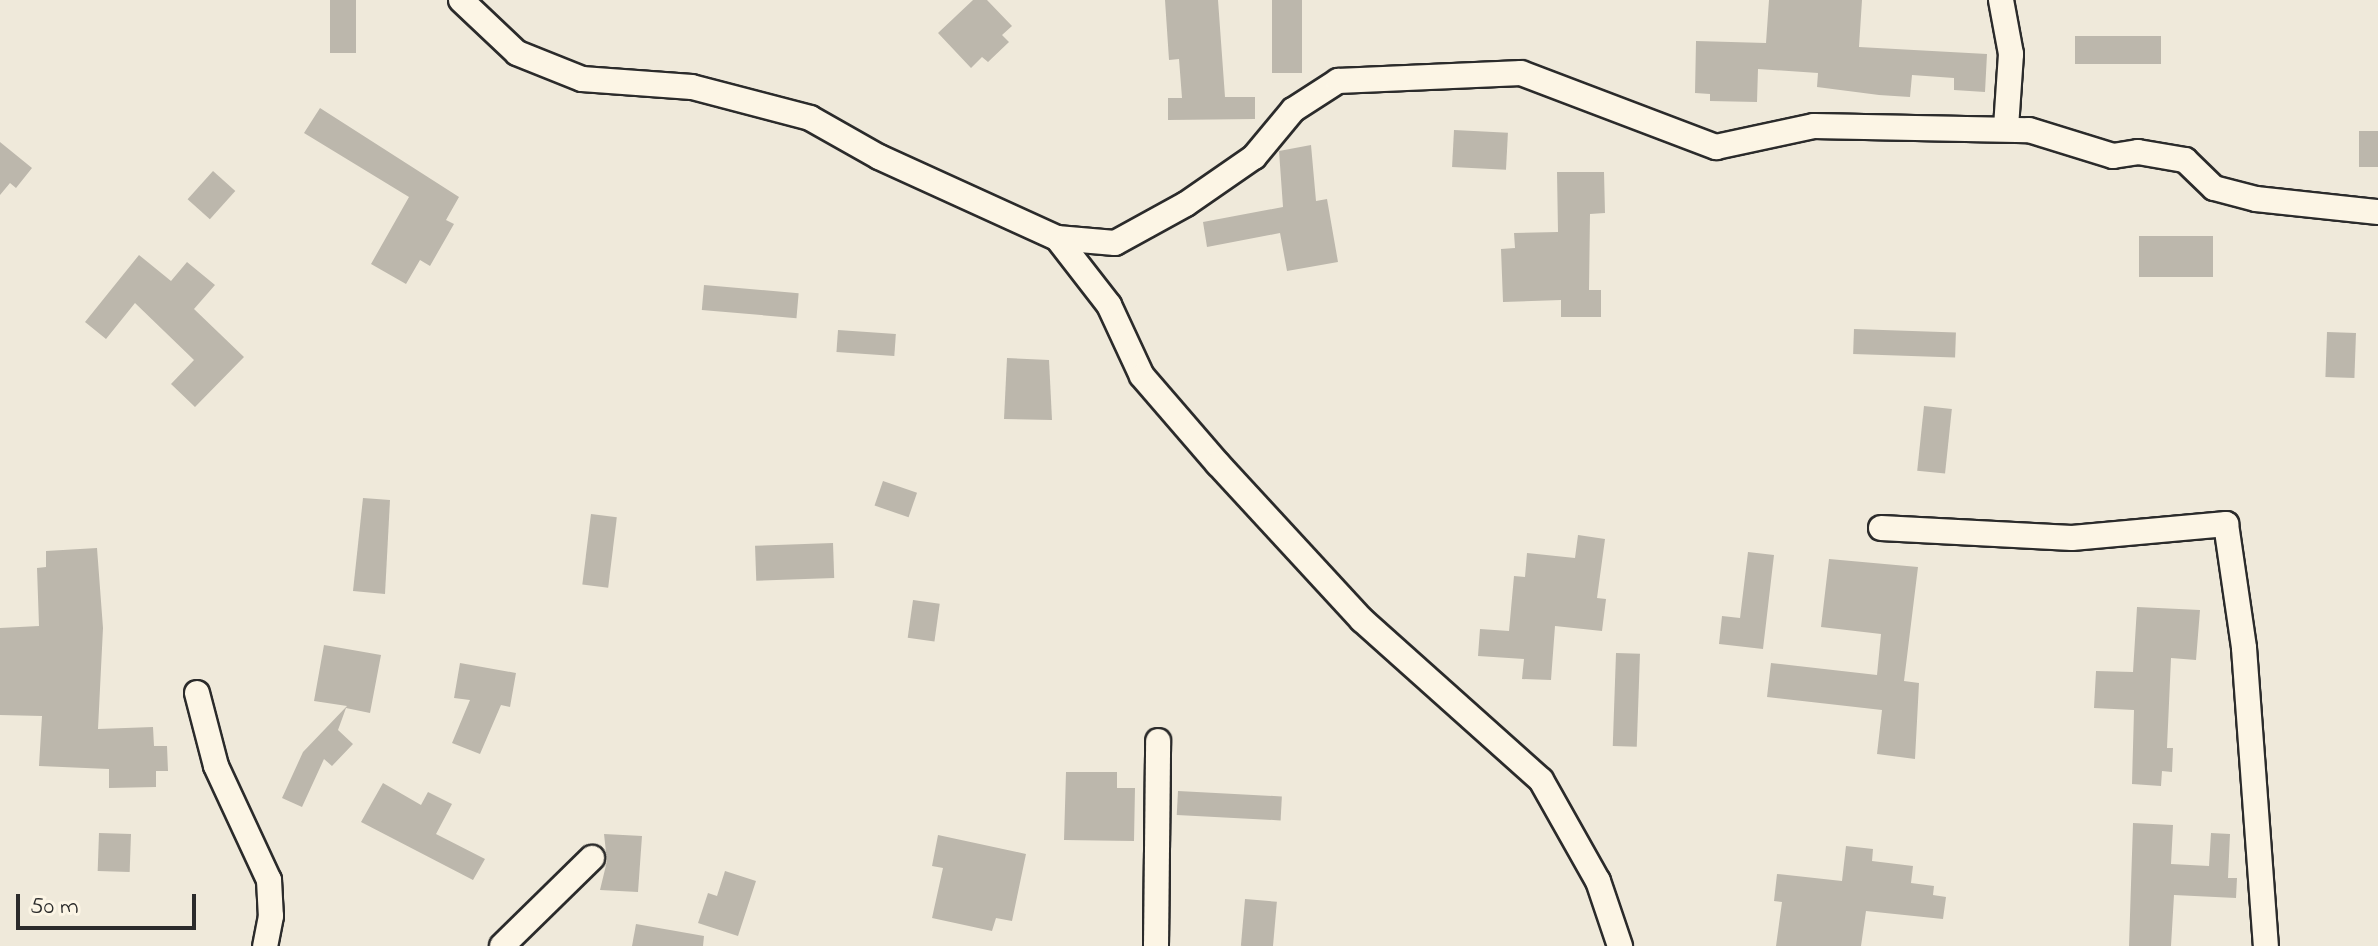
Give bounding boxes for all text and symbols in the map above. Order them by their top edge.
scale bar [20,878,200,928]
text: 50 m [30,890,79,925]

